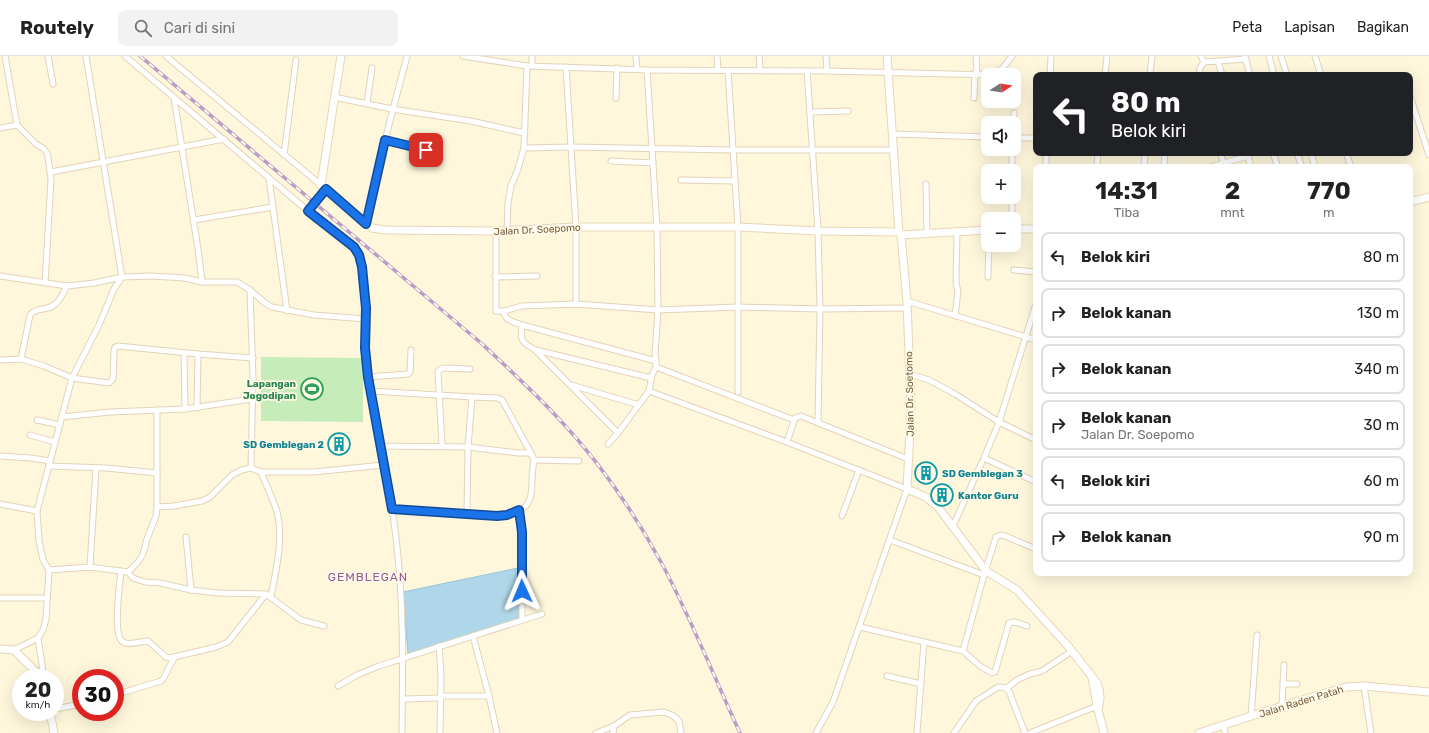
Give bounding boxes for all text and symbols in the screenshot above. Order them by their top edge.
search box [118,10,398,46]
text: Routely [20,16,94,39]
icon: search [132,17,154,39]
text: Cari di sini [164,19,235,37]
text: Peta [1232,19,1262,36]
text: Lapisan [1284,19,1335,36]
text: Bagikan [1357,19,1409,36]
north arrow [981,68,1021,108]
map controls [981,68,1021,252]
text: 80 m [1111,86,1181,119]
icon: left [1045,88,1097,140]
button: sound [981,116,1021,156]
text: Belok kiri [1111,120,1186,142]
pin [409,133,443,167]
icon: arrive [415,139,437,161]
button: + [981,164,1021,204]
text: 14:31 [1095,177,1158,205]
text: 2 [1225,177,1240,205]
text: 770 [1307,177,1351,205]
text: Tiba [1114,205,1139,220]
text: mnt [1220,205,1245,220]
text: m [1323,205,1335,220]
button: − [981,212,1021,252]
street label: Jalan Dr. Soepomo [493,222,581,238]
icon: left [1047,246,1069,268]
text: Belok kiri [1081,248,1150,266]
text: 80 m [1363,248,1399,266]
icon: right [1047,302,1069,324]
text: Belok kanan [1081,304,1171,322]
text: 130 m [1357,304,1399,322]
street label: Jalan Dr. Soetomo [903,351,917,437]
icon: right [1047,358,1069,380]
text: Belok kanan [1081,360,1171,378]
text: 340 m [1354,360,1399,378]
sports icon: Lapangan Jogodipan [299,376,325,402]
place label: Lapangan Jogodipan [243,378,296,402]
text: Belok kanan [1081,409,1171,427]
icon: right [1047,414,1069,436]
text: 30 m [1363,416,1399,434]
text: Jalan Dr. Soepomo [1081,427,1194,442]
building icon: SD Gemblegan 2 [326,431,352,457]
place label: SD Gemblegan 2 [243,439,324,451]
building icon: SD Gemblegan 3 [913,460,939,486]
place label: SD Gemblegan 3 [942,468,1023,480]
icon: left [1047,470,1069,492]
text: Belok kiri [1081,472,1150,490]
text: 60 m [1363,472,1399,490]
building icon: Kantor Guru [929,482,955,508]
place label: Kantor Guru [958,490,1019,502]
icon: right [1047,526,1069,548]
text: Belok kanan [1081,528,1171,546]
text: 90 m [1364,528,1399,546]
district label: GEMBLEGAN [328,570,408,584]
position arrow [501,570,543,612]
speed limit sign: 30 [72,669,124,721]
text: 20 [25,678,51,702]
street label: Jalan Raden Patah [1258,683,1345,721]
text: km/h [26,699,50,711]

